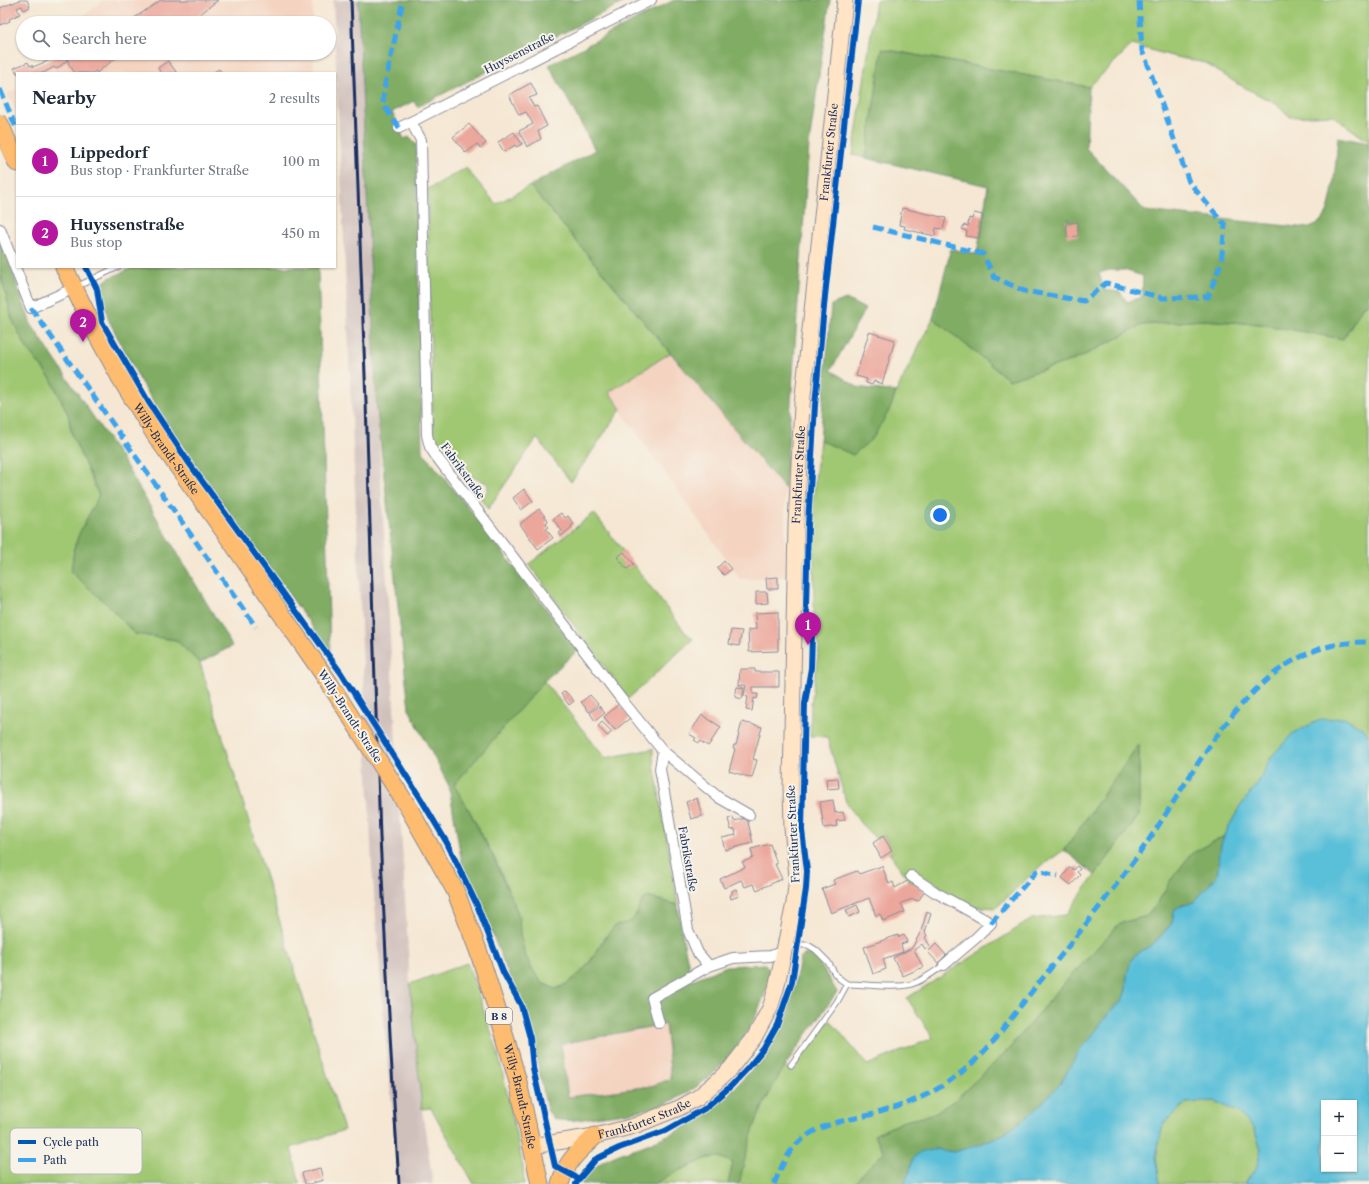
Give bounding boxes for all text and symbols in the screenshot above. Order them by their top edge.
search box [16,16,336,60]
icon: search [30,27,52,49]
text: Search here [62,29,147,48]
street label: Huyssenstraße [481,29,557,77]
text: Nearby [32,88,96,108]
text: 2 results [269,90,320,106]
street label: Frankfurter Straße [817,103,841,202]
text: Lippedorf [70,143,148,162]
text: 1 [42,153,48,169]
text: 100 m [282,153,320,169]
text: Bus stop · Frankfurter Straße [70,162,249,178]
text: Huyssenstraße [70,215,184,234]
text: 2 [41,225,49,241]
text: 450 m [282,225,320,241]
text: Bus stop [70,234,122,250]
pin: 2 [70,309,96,342]
street label: Willy-Brandt-Straße [130,400,203,497]
street label: Frankfurter Straße [789,425,808,524]
street label: Fabrikstraße [438,440,488,502]
your location [930,505,950,525]
pin: 1 [795,612,821,645]
street label: Willy-Brandt-Straße [314,666,385,765]
street label: Frankfurter Straße [783,785,803,883]
street label: Fabrikstraße [675,825,701,893]
road number: B 8 [486,1008,512,1024]
street label: Willy-Brandt-Straße [500,1041,539,1150]
street label: Frankfurter Straße [596,1096,693,1142]
map controls [1321,1100,1357,1172]
button: + [1321,1100,1357,1136]
legend [10,1128,142,1174]
text: Cycle path [43,1135,99,1149]
button: − [1321,1136,1357,1172]
text: Path [43,1153,67,1167]

